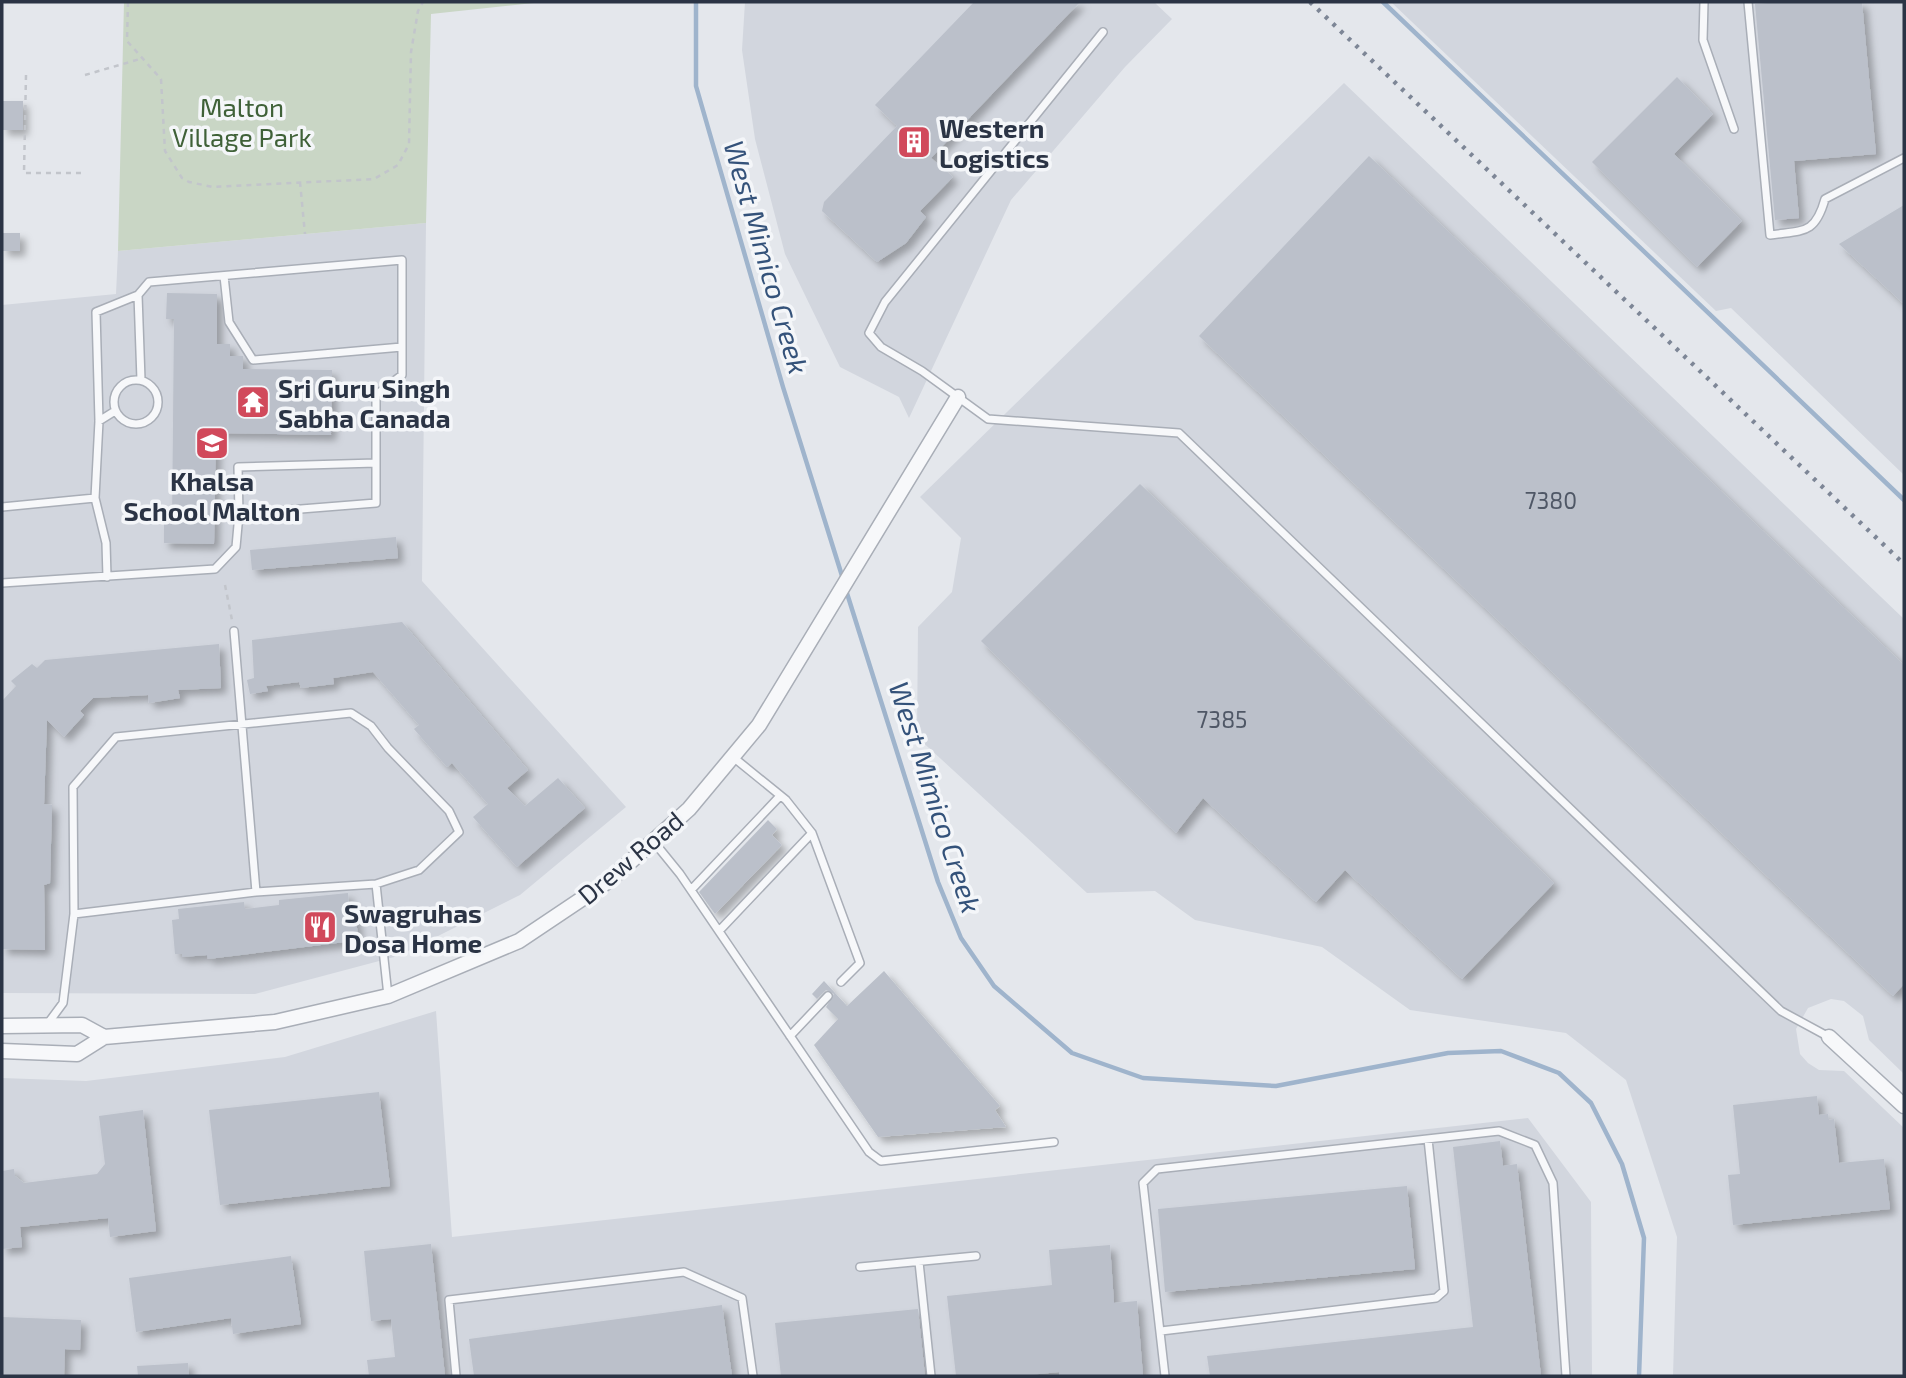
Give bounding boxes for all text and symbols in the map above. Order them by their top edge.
park label: Malton Village Park [172,91,312,152]
place label: Western Logistics [939,112,1049,173]
building icon: Western Logistics [895,123,933,161]
water label: West Mimico Creek [717,136,817,378]
place label: Sri Guru Singh Sabha Canada [278,372,450,433]
temple icon: Sri Guru Singh Sabha Canada [234,383,272,421]
school or university icon: Khalsa School Malton [193,424,231,462]
place label: Khalsa School Malton [124,465,300,526]
house number: 7380 [1525,486,1577,514]
water label: West Mimico Creek [883,677,989,917]
house number: 7385 [1197,705,1247,733]
street label: Drew Road [571,804,689,910]
place label: Swagruhas Dosa Home [344,897,482,958]
restaurant icon: Swagruhas Dosa Home [301,908,339,946]

